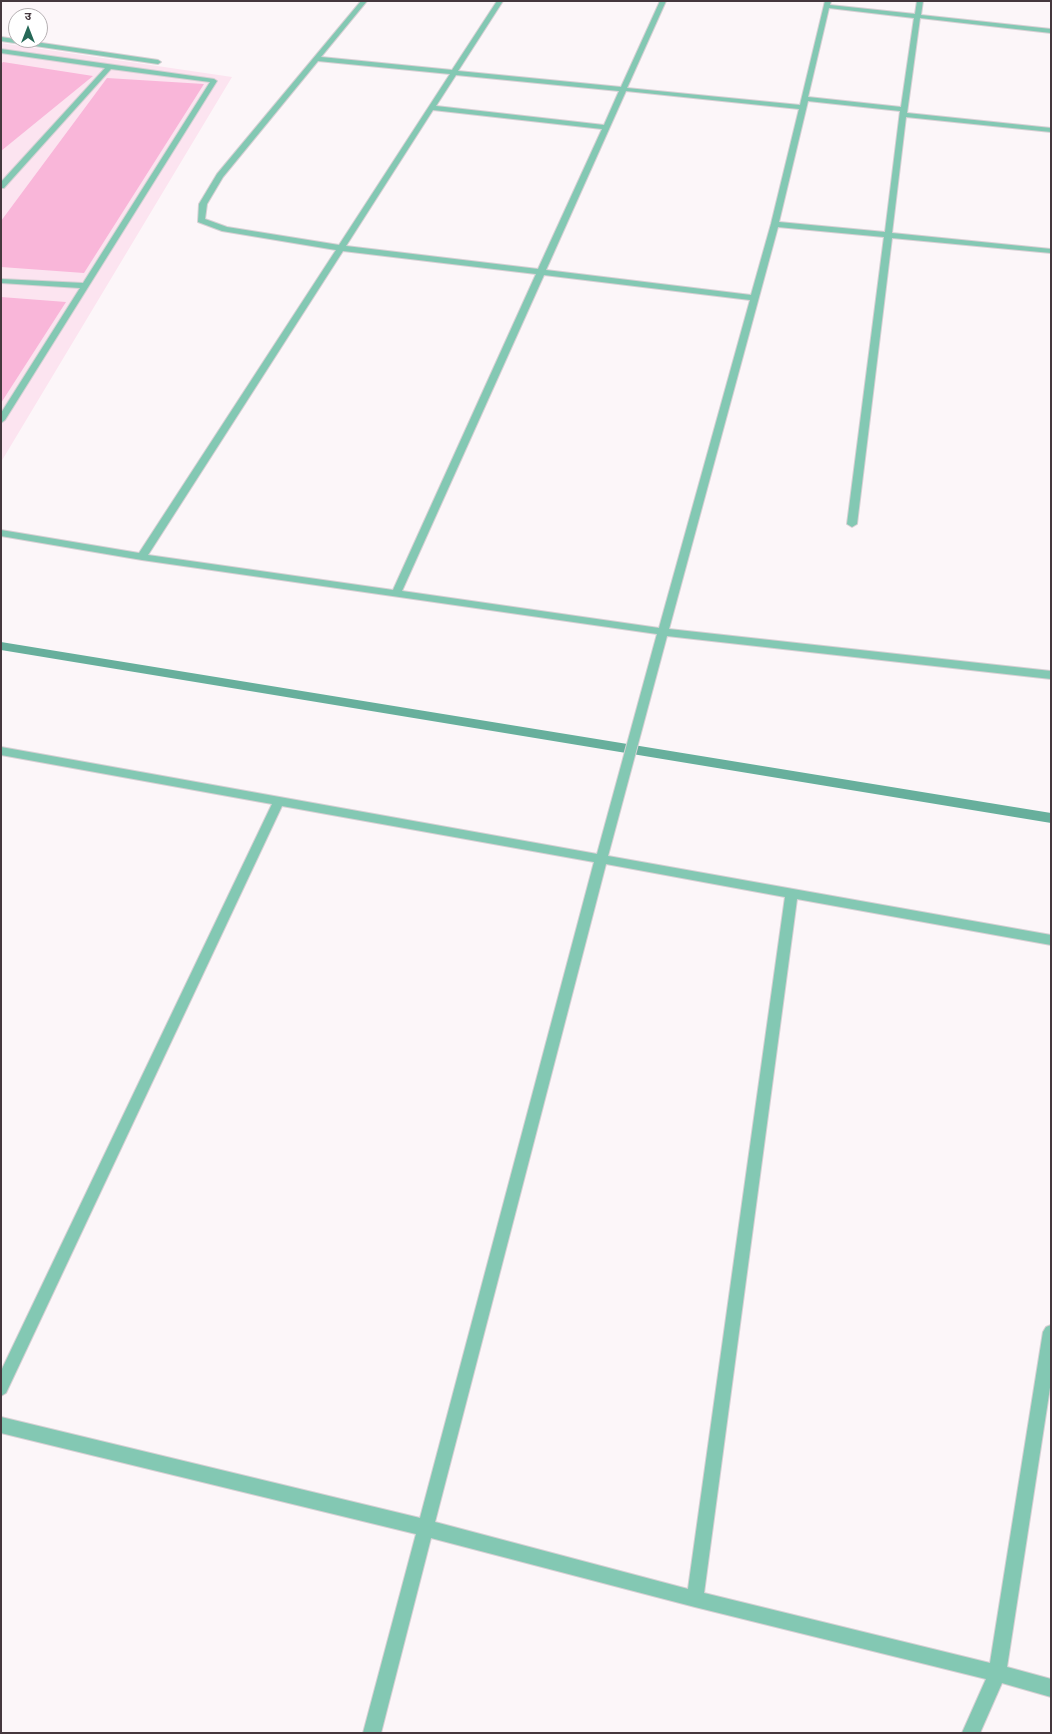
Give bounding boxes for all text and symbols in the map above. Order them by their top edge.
north arrow [8,8,48,48]
text: उ [25,10,31,23]

